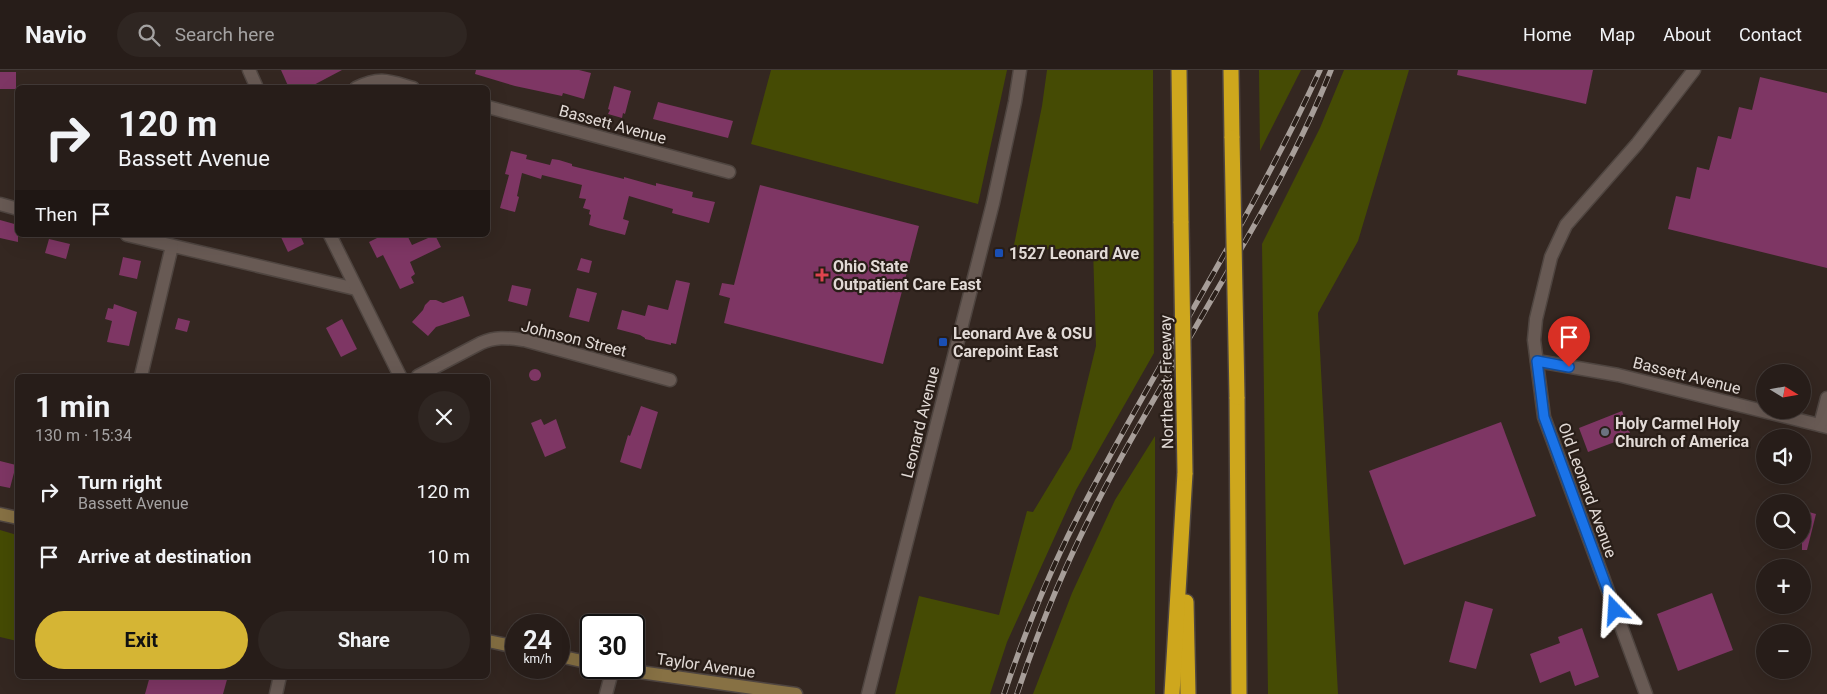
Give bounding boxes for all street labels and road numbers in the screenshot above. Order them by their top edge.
street label: Bassett Avenue [557,101,669,148]
street label: Northeast Freeway [1156,314,1177,449]
street label: Johnson Street [519,316,629,361]
street label: Bassett Avenue [1631,353,1743,398]
street label: Leonard Avenue [897,364,944,480]
street label: Old Leonard Avenue [1554,420,1621,560]
street label: Taylor Avenue [655,649,757,682]

